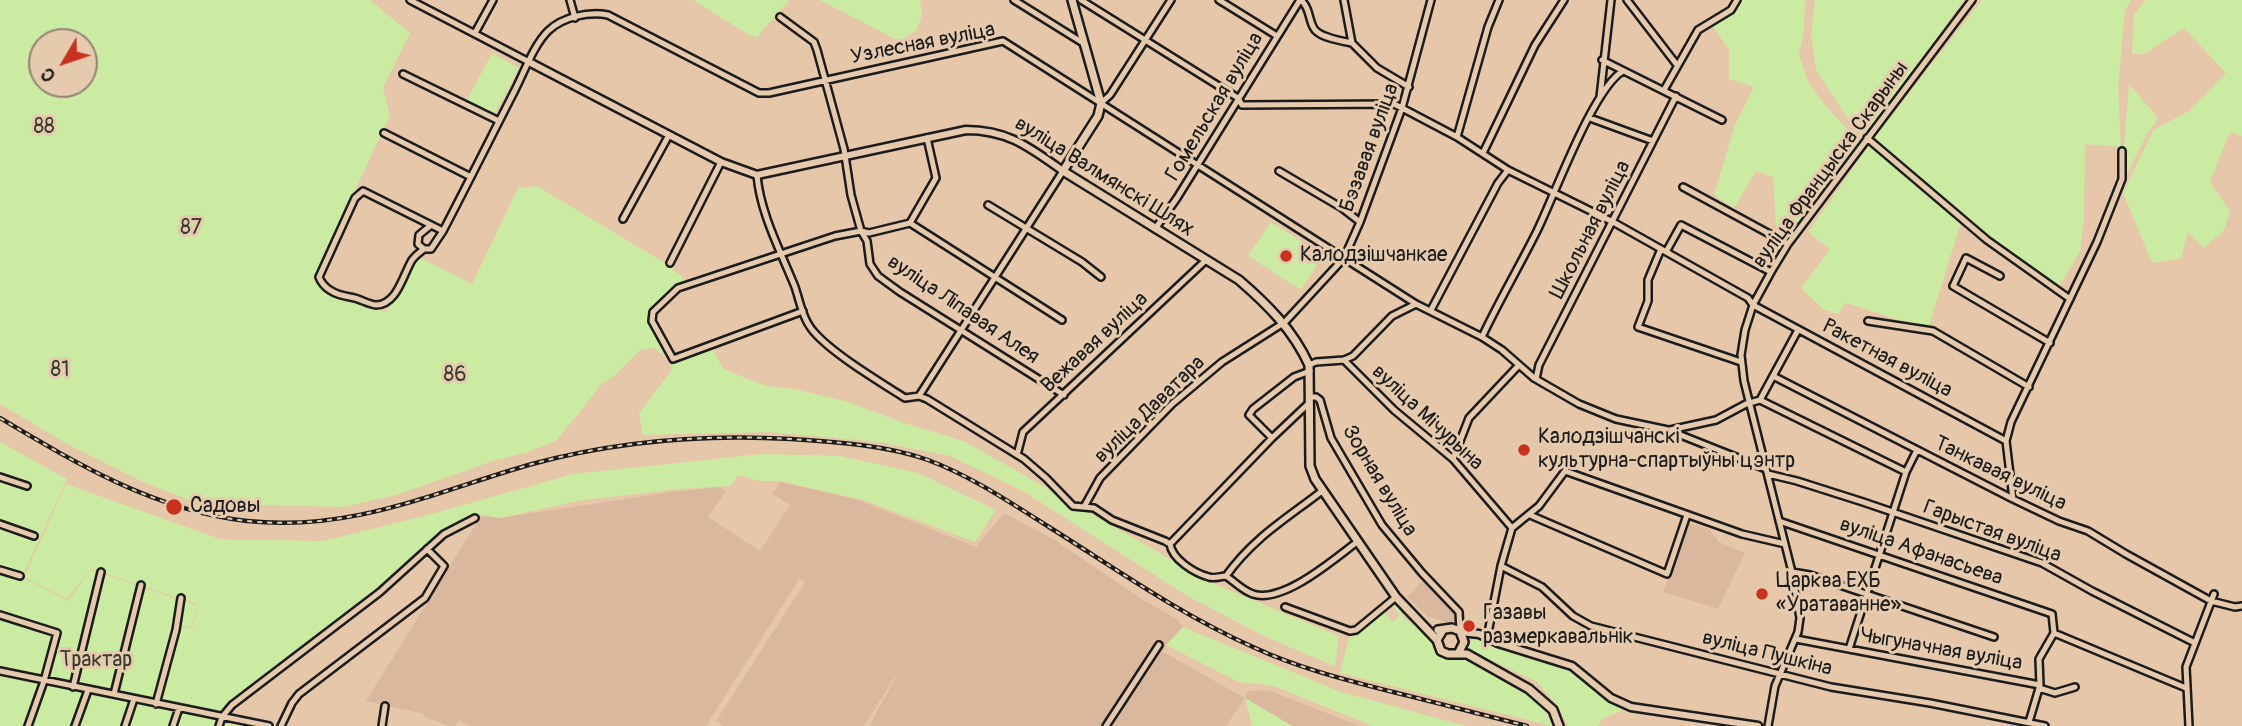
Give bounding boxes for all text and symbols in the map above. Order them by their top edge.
street label: Узлесная вуліца [849,18,997,70]
north arrow [28,28,98,98]
street label: Гомельская вуліца [1161,28,1269,186]
street label: вуліца Францыска Скарыны [1748,57,1914,273]
text: С [35,63,61,87]
street label: Бэзавая вуліца [1335,80,1405,216]
street label: вуліца Валмянскі Шлях [1010,112,1198,242]
park label: 88 [33,115,55,141]
street label: Школьная вуліца [1545,157,1637,303]
park label: 87 [180,216,202,242]
place label: Калодзішчанкае [1300,243,1447,269]
marker: Калодзішчанкае [1278,248,1294,264]
street label: вуліца Ліпавая Алея [882,250,1044,370]
street label: Вежавая вуліца [1036,287,1154,399]
street label: Ракетная вуліца [1818,314,1956,404]
street label: вуліца Даватара [1089,351,1211,469]
park label: 81 [51,358,69,384]
street label: вуліца Мічурына [1366,360,1488,476]
park label: 86 [444,363,466,389]
street label: Зорная вуліца [1336,421,1422,541]
place label: Калодзішчанскі культурна-спартыўны цэнтр [1538,425,1795,475]
street label: Танкавая вуліца [1930,431,2070,517]
marker: Калодзішчанскі культурна-спартыўны цэнтр [1516,442,1532,458]
place label: Садовы [190,494,260,520]
street label: Гарыстая вуліца [1919,495,2065,569]
marker: Садовы [164,497,184,517]
street label: вуліца Афанасьева [1836,512,2006,592]
place label: Царква ЕХБ «Уратаванне» [1776,569,1901,619]
marker: Царква ЕХБ «Уратаванне» [1754,586,1770,602]
place label: Газавы размеркавальнік [1483,601,1633,651]
marker: Газавы размеркавальнік [1461,618,1477,634]
street label: Чыгуначная вуліца [1858,623,2024,677]
street label: вуліца Пушкіна [1700,626,1834,682]
park label: Трактар [60,648,132,674]

